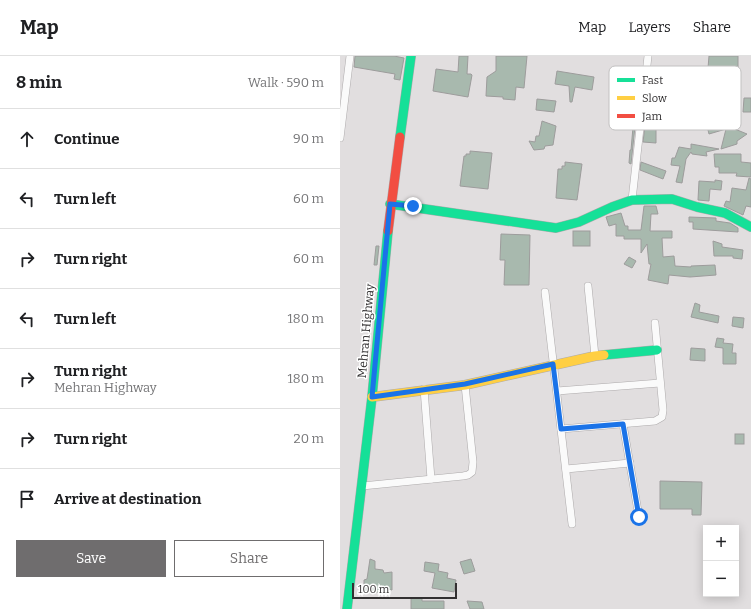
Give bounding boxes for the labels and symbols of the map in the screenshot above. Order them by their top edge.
legend [609,66,741,130]
text: Fast [642,74,663,87]
text: Slow [642,92,667,105]
text: Jam [641,110,662,123]
route end [404,197,422,215]
street label: Mehran Highway [355,283,377,379]
route start [630,508,648,526]
scale bar [352,581,457,600]

